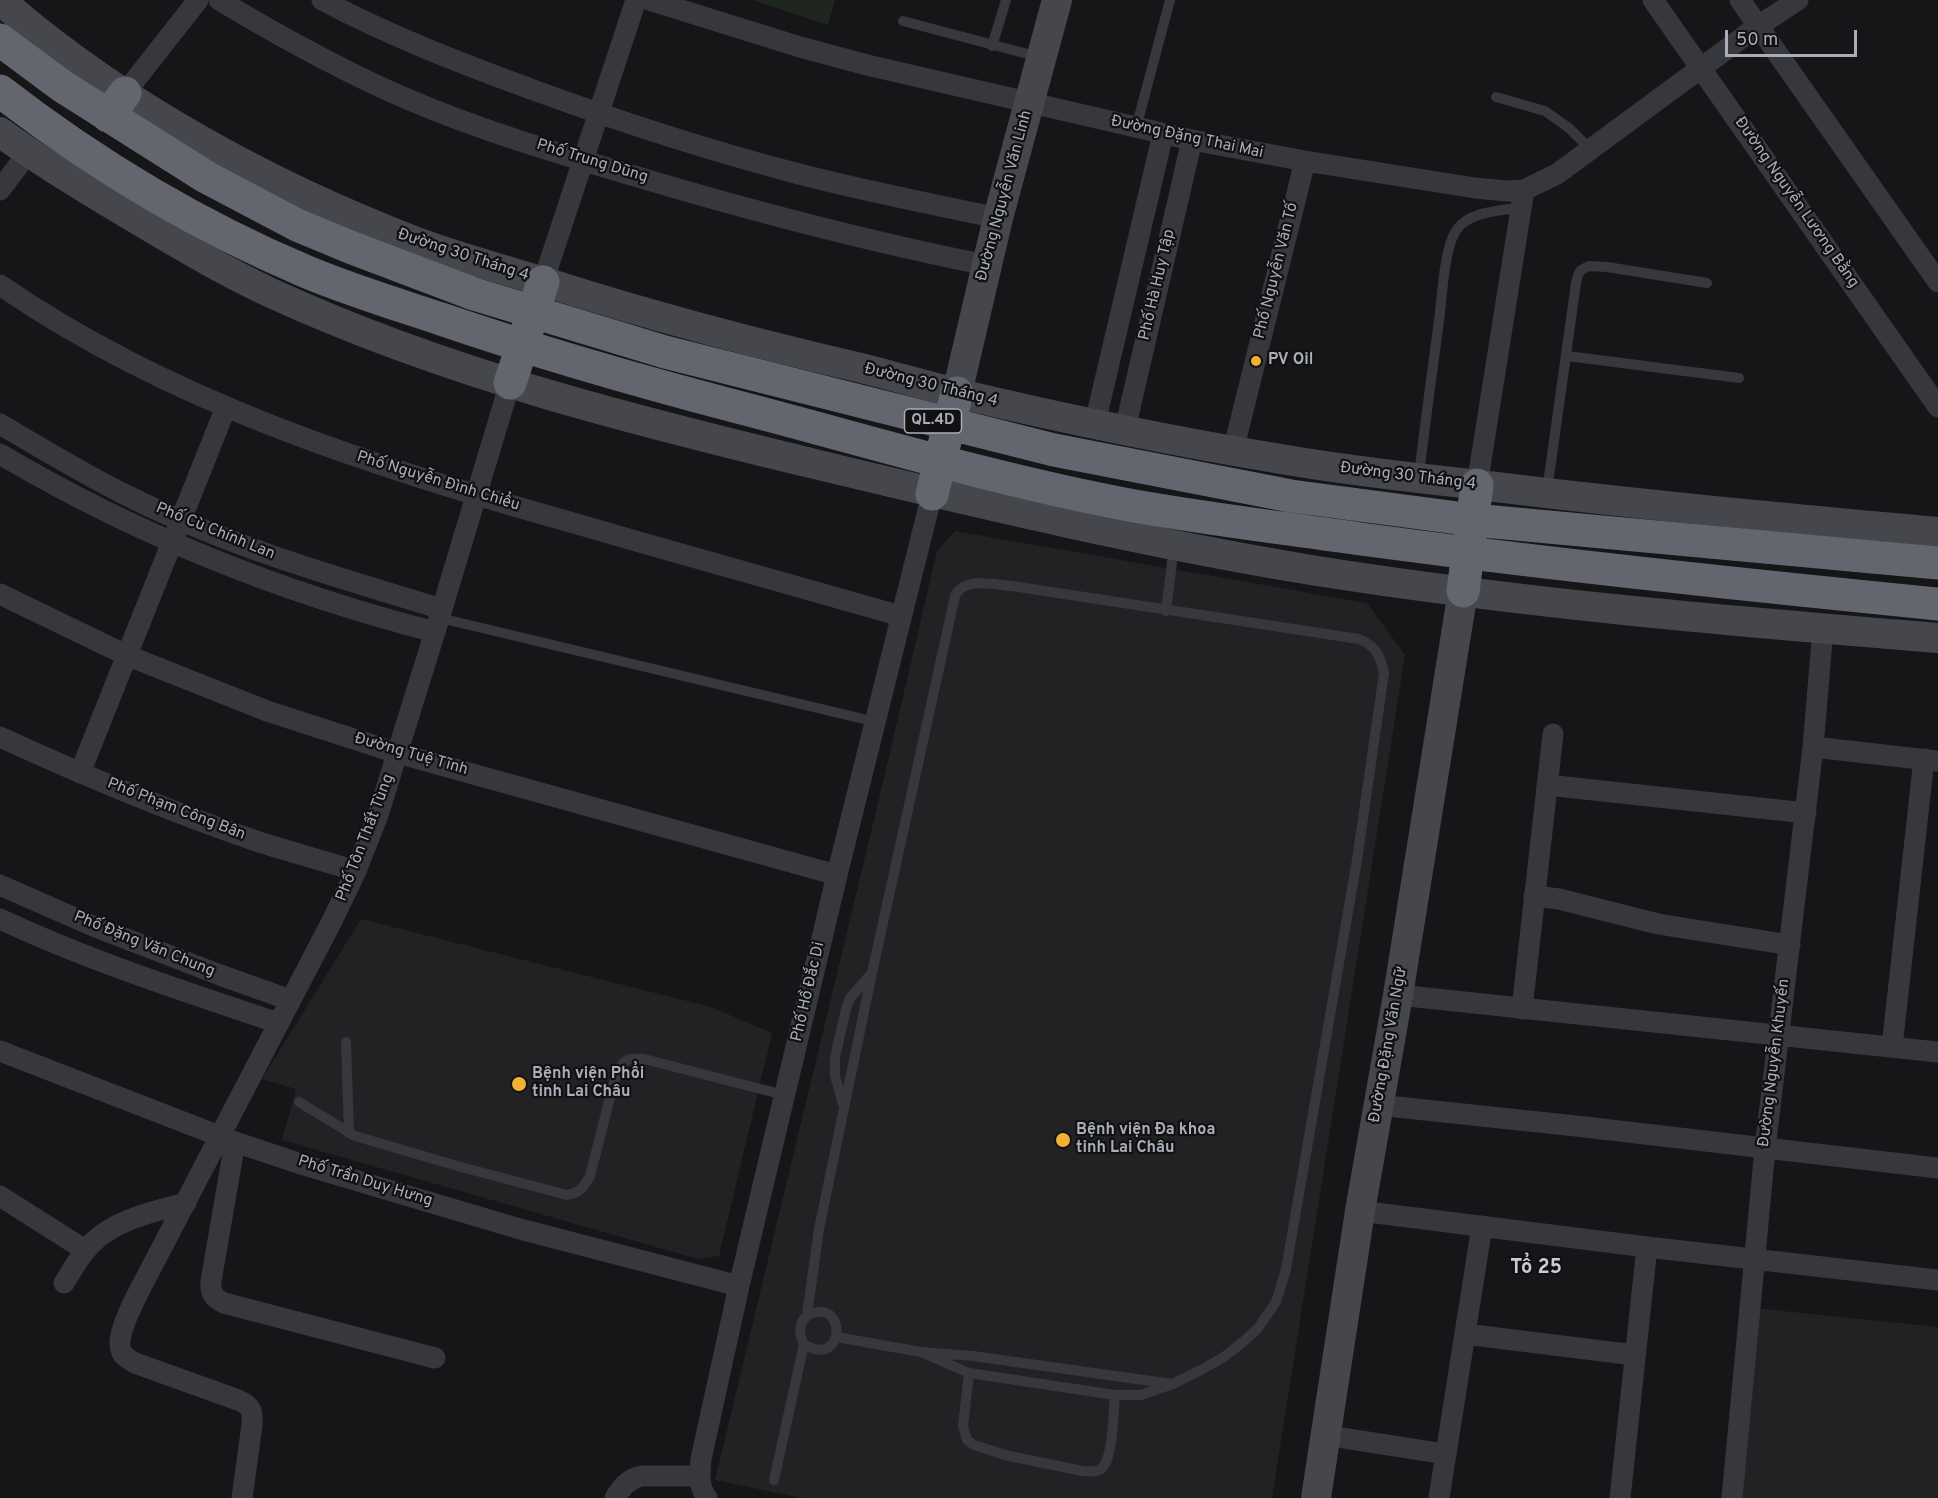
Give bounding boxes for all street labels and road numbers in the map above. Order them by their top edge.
street label: Đường Nguyễn Văn Linh [973,108,1037,284]
street label: Đường Đặng Thai Mai [1109,112,1265,164]
street label: Đường Nguyễn Lương Bằng [1730,114,1862,292]
street label: Phố Trung Dũng [534,136,650,188]
street label: Phố Nguyễn Văn Tố [1251,201,1303,341]
street label: Đường 30 Tháng 4 [395,226,531,286]
street label: Phố Hà Huy Tập [1136,228,1180,342]
street label: Đường 30 Tháng 4 [862,360,1000,412]
road number: QL.4D [904,409,962,433]
street label: Phố Nguyễn Đình Chiểu [354,448,522,516]
street label: Đường 30 Tháng 4 [1339,459,1477,495]
street label: Phố Cù Chính Lan [153,499,277,565]
street label: Đường Tuệ Tĩnh [352,730,470,780]
street label: Phố Tôn Thất Tùng [333,772,399,904]
street label: Phố Phạm Công Bân [104,775,248,845]
street label: Phố Đặng Văn Chung [71,908,217,982]
street label: Phố Hồ Đắc Di [788,940,830,1044]
street label: Đường Đặng Văn Ngữ [1366,966,1412,1124]
street label: Đường Nguyễn Khuyến [1755,978,1795,1148]
street label: Phố Trần Duy Hưng [295,1152,435,1212]

